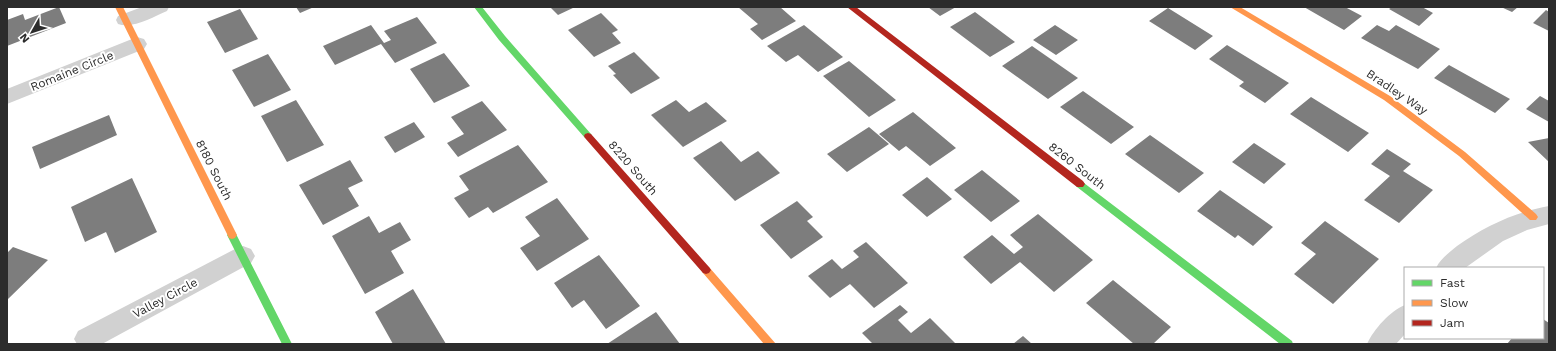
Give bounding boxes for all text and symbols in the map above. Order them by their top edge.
north arrow [12,12,52,52]
text: N [17,31,32,45]
street label: Romaine Circle [28,48,116,94]
street label: Bradley Way [1364,66,1431,118]
street label: 8180 South [193,138,235,202]
street label: 8220 South [606,138,660,198]
street label: 8260 South [1046,140,1108,192]
legend [1404,267,1544,339]
street label: Valley Circle [130,275,200,321]
text: Fast [1440,276,1465,290]
text: Slow [1440,296,1468,310]
text: Jam [1440,316,1465,330]

